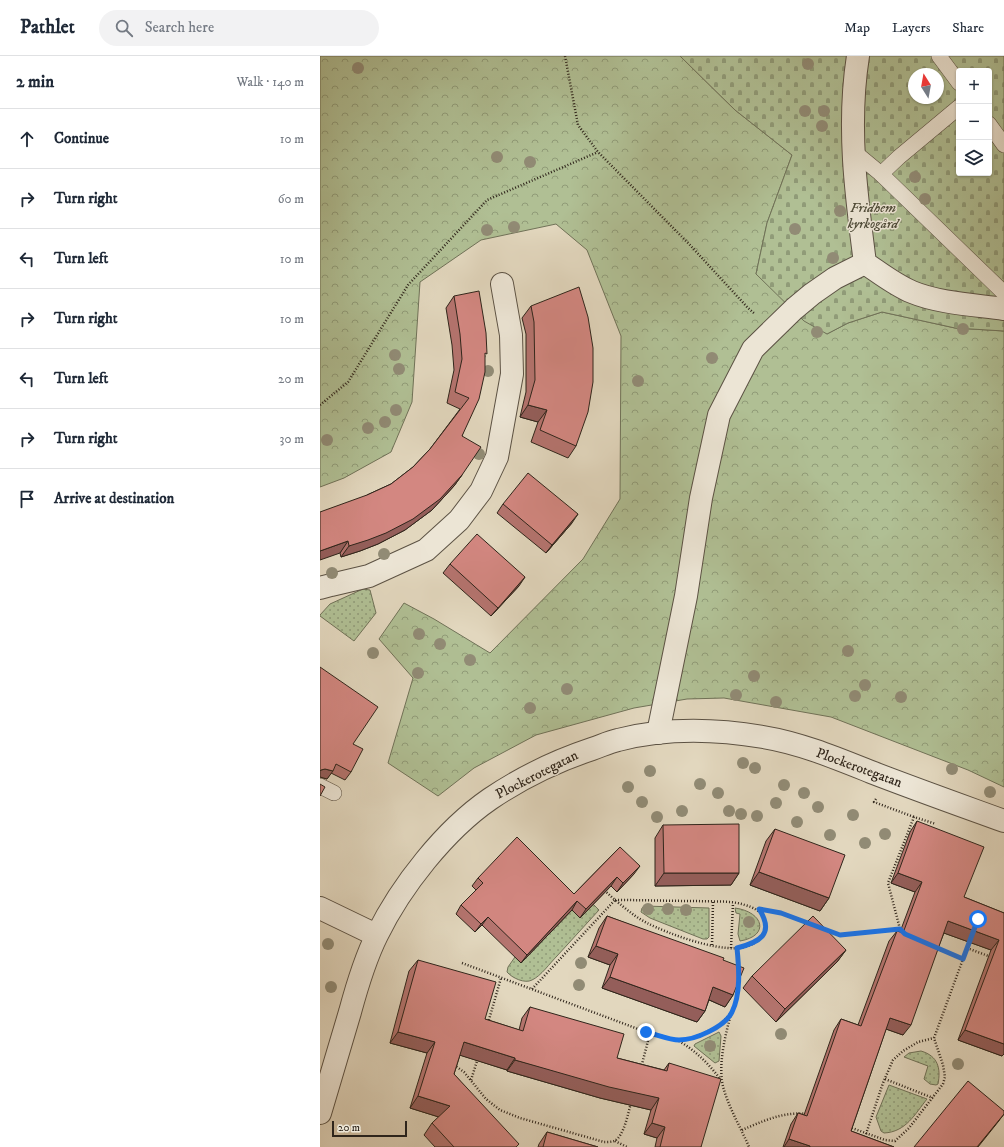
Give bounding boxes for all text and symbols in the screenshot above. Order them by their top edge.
search box [99,10,379,46]
text: Pathlet [20,16,75,39]
icon: search [113,17,135,39]
text: Search here [145,18,214,37]
text: Map [844,19,870,37]
text: Layers [892,19,930,37]
text: Share [952,19,984,37]
north arrow [908,68,944,104]
map controls [956,68,992,176]
button: + [956,68,992,104]
text: 2 min [16,71,54,93]
text: Walk · 140 m [236,74,304,90]
button: − [956,104,992,140]
icon: ahead [16,128,38,150]
text: Continue [54,129,109,148]
text: 10 m [280,131,304,147]
button: layers [956,140,992,176]
icon: right [16,188,38,210]
text: Turn right [54,189,117,208]
text: 60 m [278,191,304,207]
park label: Fridhem kyrkogård [847,199,901,233]
icon: left [16,248,38,270]
text: Turn left [54,249,108,268]
text: 10 m [280,251,304,267]
icon: right [16,308,38,330]
text: Turn right [54,309,117,328]
text: 10 m [280,311,304,327]
icon: left [16,368,38,390]
text: Turn left [54,369,108,388]
text: 20 m [278,371,304,387]
icon: right [16,428,38,450]
text: Turn right [54,429,117,448]
text: 30 m [280,431,304,447]
icon: arrive [16,488,38,510]
text: Arrive at destination [54,489,174,508]
street label: Plockerotegatan [813,744,905,792]
street label: Plockerotegatan [493,746,582,804]
route start [969,910,987,928]
route end [637,1023,655,1041]
scale bar [332,1119,407,1138]
text: 20 m [338,1121,360,1135]

